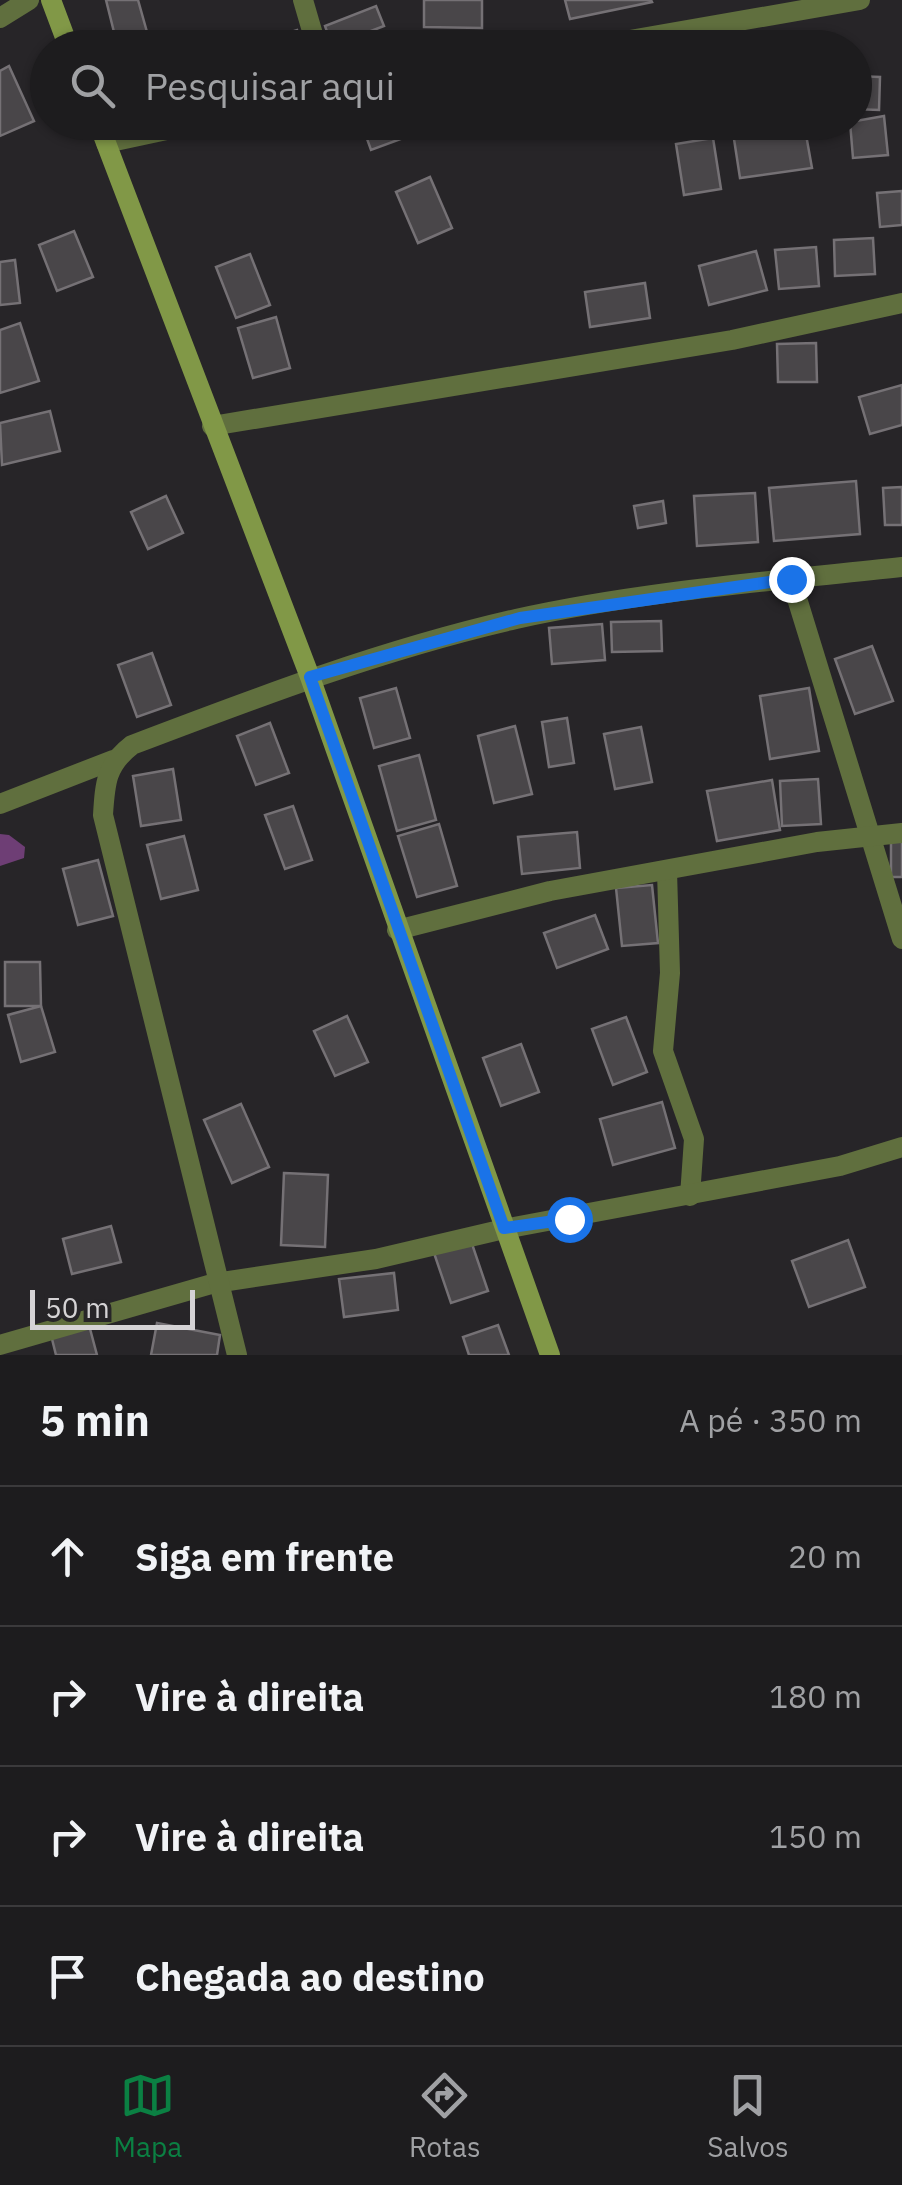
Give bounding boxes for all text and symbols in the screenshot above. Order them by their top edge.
search box [30,30,872,140]
icon: search [65,58,120,113]
text: Pesquisar aqui [145,61,395,110]
route end [769,557,815,603]
route start [547,1197,593,1243]
scale bar [30,1285,195,1330]
text: 50 m [45,1289,110,1326]
text: 5 min [40,1393,150,1448]
text: A pé · 350 m [679,1399,862,1441]
icon: ahead [40,1529,95,1584]
text: Siga em frente [135,1532,394,1581]
text: 20 m [788,1535,862,1577]
icon: right [40,1669,95,1724]
text: Vire à direita [135,1672,364,1721]
text: 180 m [769,1675,862,1717]
icon: right [40,1809,95,1864]
text: Vire à direita [135,1812,364,1861]
text: 150 m [769,1815,862,1857]
icon: arrive [40,1949,95,2004]
text: Chegada ao destino [135,1952,485,2001]
tab: Mapa [113,2068,182,2165]
tab: Rotas [409,2068,481,2165]
tab: Salvos [707,2068,789,2165]

